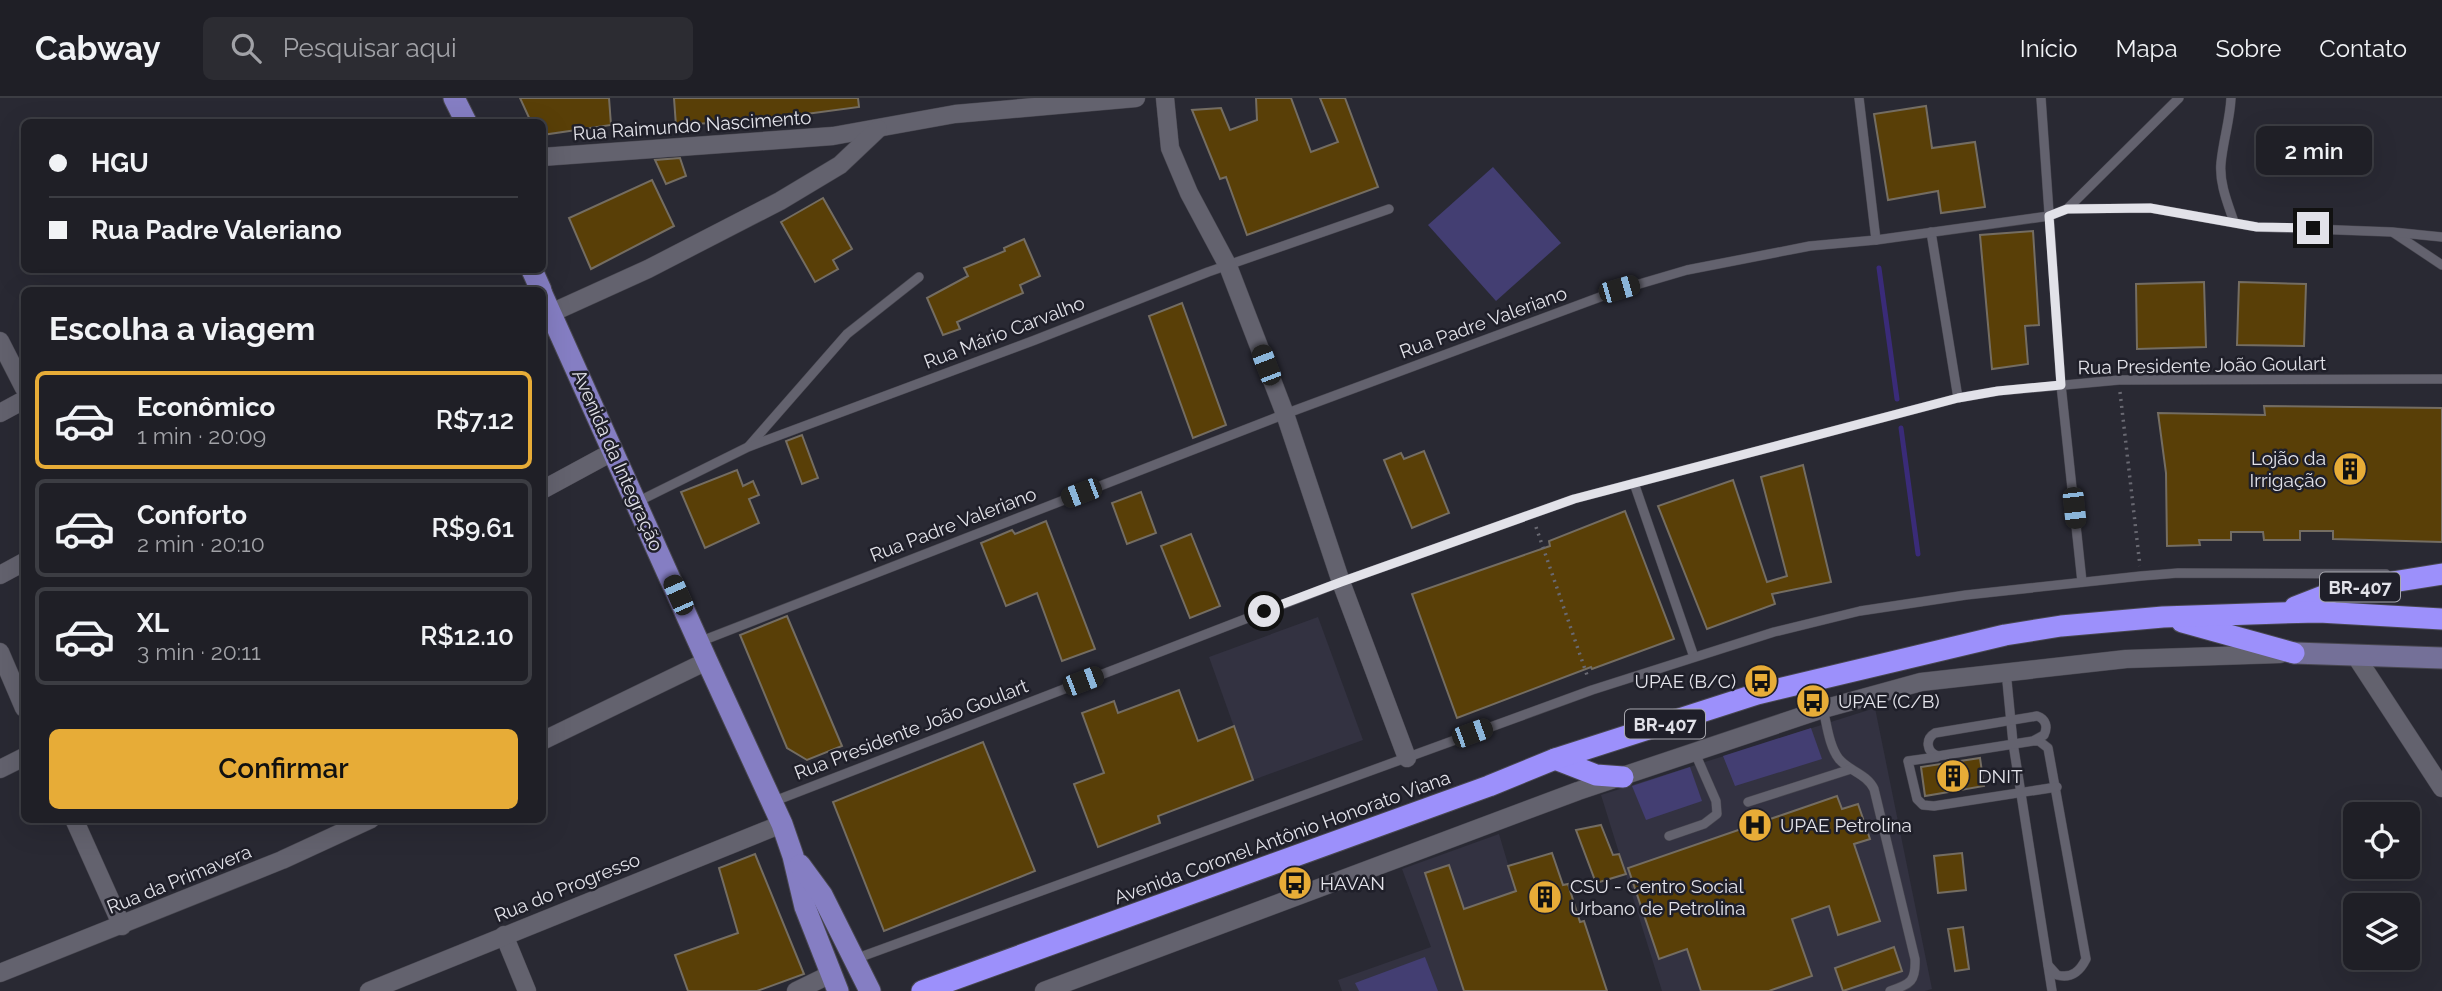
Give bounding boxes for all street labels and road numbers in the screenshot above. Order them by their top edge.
street label: Rua Raimundo Nascimento [572,106,812,144]
street label: Rua Padre Valeriano [1396,281,1570,363]
street label: Rua Mário Carvalho [920,291,1088,373]
street label: Rua Presidente João Goulart [2078,352,2327,378]
street label: Avenida da Integração [568,366,668,554]
street label: Rua Padre Valeriano [867,482,1039,566]
road number: BR-407 [2320,573,2400,602]
street label: Rua Presidente João Goulart [791,674,1032,784]
road number: BR-407 [1625,710,1705,738]
street label: Avenida Coronel Antônio Honorato Viana [1111,766,1453,908]
street label: Rua da Primavera [104,840,254,918]
street label: Rua do Progresso [491,848,643,926]

